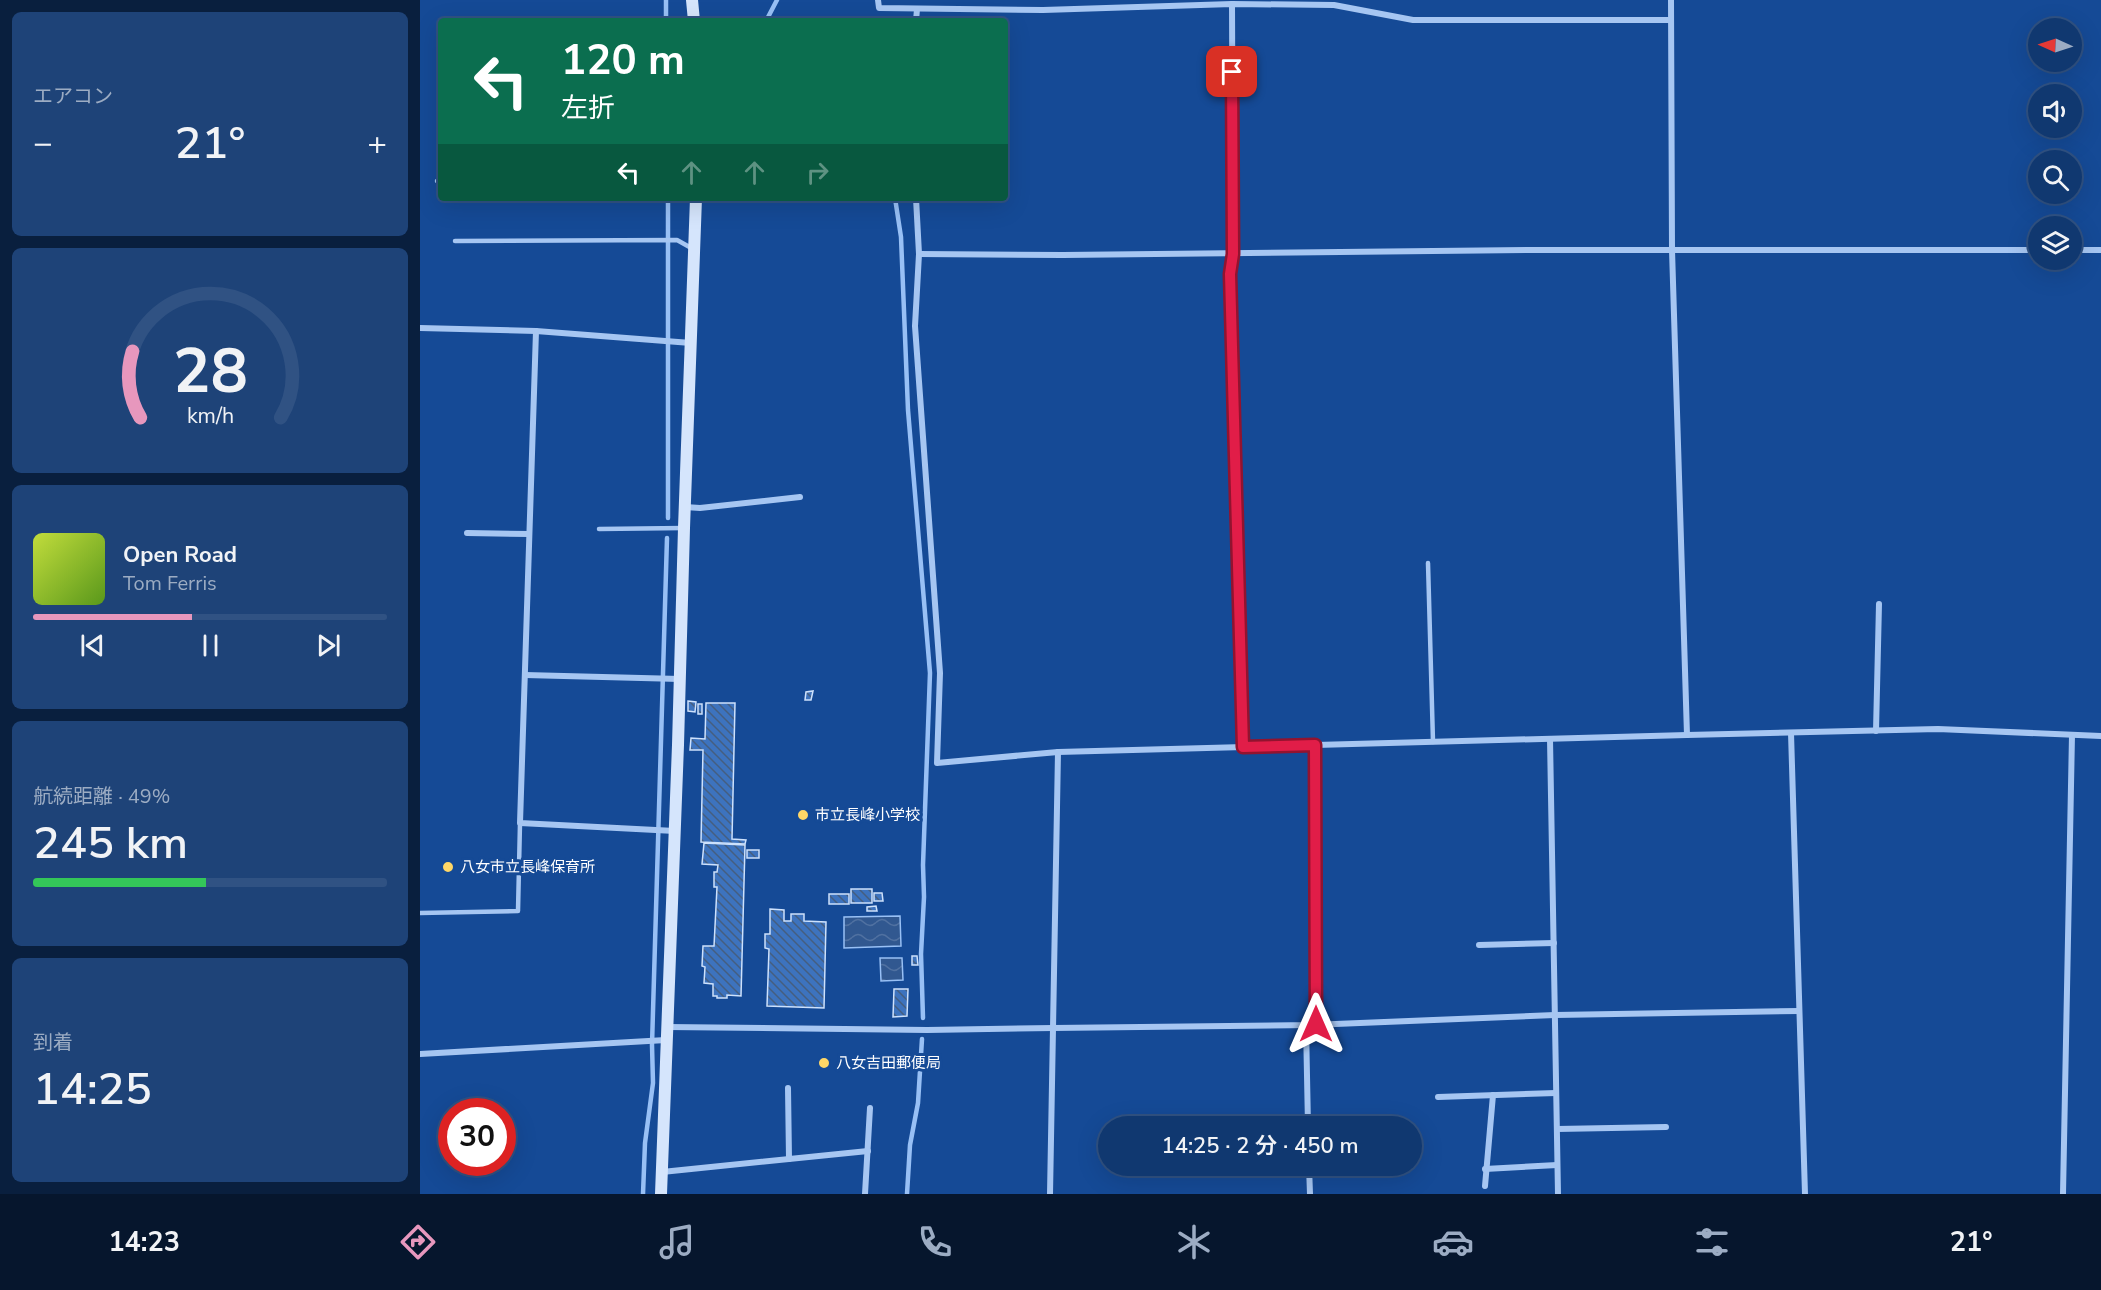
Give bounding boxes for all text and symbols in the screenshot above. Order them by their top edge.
north arrow [2028,18,2082,72]
map controls [2028,18,2082,270]
text: 120 m [561,32,685,89]
icon: left [462,42,540,120]
pin [1206,46,1257,97]
icon: arrive [1215,55,1248,88]
text: エアコン [33,83,113,110]
button: sound [2028,84,2082,138]
text: 左折 [561,90,615,127]
text: 21° [175,113,245,174]
text: − [33,121,53,166]
text: + [367,121,387,166]
button: search [2028,150,2082,204]
icon: left [612,156,645,189]
icon: ahead [675,156,708,189]
icon: ahead [738,156,771,189]
icon: right [801,156,834,189]
button: layers [2028,216,2082,270]
text: 28 [173,329,247,414]
text: km/h [186,401,234,431]
text: Open Road [123,540,237,570]
text: Tom Ferris [123,570,217,597]
icon: previous [76,629,109,662]
icon: pause [194,629,227,662]
icon: next [312,629,345,662]
text: 航続距離 · 49% [33,783,170,810]
place label: 市立長峰小学校 [815,805,920,825]
marker: 市立長峰小学校 [796,808,810,822]
text: 245 km [33,813,188,874]
place label: 八女市立長峰保育所 [460,857,595,877]
marker: 八女市立長峰保育所 [441,860,455,874]
position arrow [1284,992,1348,1056]
text: 到着 [33,1029,73,1056]
place label: 八女吉田郵便局 [836,1053,941,1073]
marker: 八女吉田郵便局 [817,1056,831,1070]
text: 14:25 [33,1059,152,1120]
speed limit sign: 30 [438,1098,516,1176]
text: 14:25 · 2 分 · 450 m [1161,1131,1359,1161]
icon: directions [397,1221,439,1263]
icon: music [656,1221,698,1263]
icon: phone [914,1221,956,1263]
icon: climate [1173,1221,1215,1263]
icon: car [1432,1221,1474,1263]
icon: filters [1691,1221,1733,1263]
text: 14:23 [108,1224,180,1261]
text: 21° [1950,1224,1992,1261]

